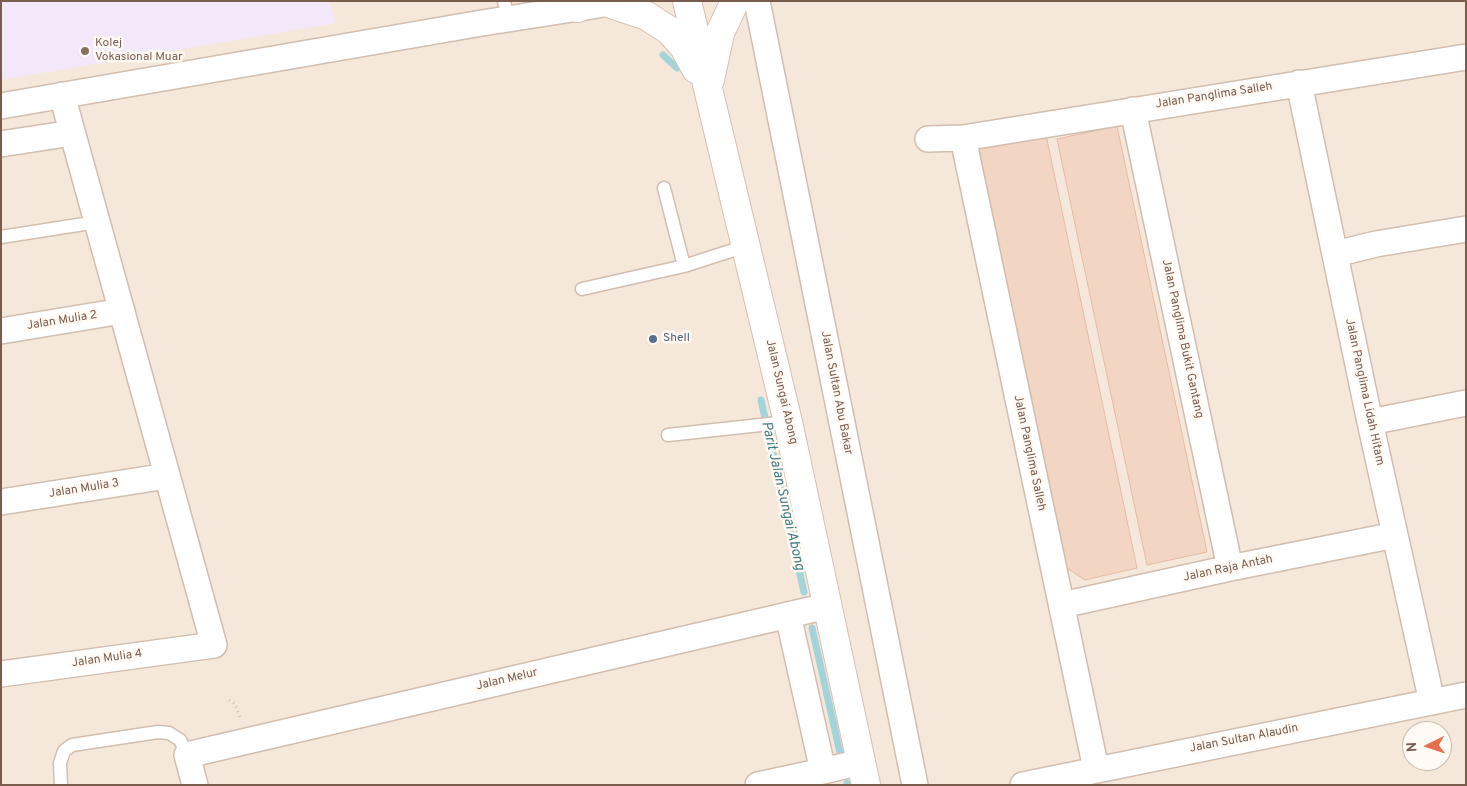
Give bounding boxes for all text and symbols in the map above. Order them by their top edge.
place label: Kolej Vokasional Muar [95,37,183,65]
marker: Kolej Vokasional Muar [79,45,91,57]
street label: Jalan Panglima Salleh [1155,80,1273,112]
street label: Jalan Panglima Bukit Gantang [1158,258,1206,420]
street label: Jalan Mulia 2 [26,308,98,334]
street label: Jalan Panglima Lidah Hitam [1341,317,1387,467]
street label: Jalan Sultan Abu Bakar [817,330,855,456]
place label: Shell [663,332,690,346]
marker: Shell [647,333,659,345]
street label: Jalan Sungai Abong [762,338,800,446]
street label: Jalan Panglima Salleh [1010,394,1048,512]
water label: Parit Jalan Sungai Abong [757,420,807,572]
street label: Jalan Mulia 3 [48,476,120,502]
street label: Jalan Raja Antah [1182,553,1274,585]
street label: Jalan Mulia 4 [71,647,143,671]
street label: Jalan Melur [475,666,539,694]
street label: Jalan Sultan Alaudin [1188,721,1300,757]
north arrow [1402,721,1452,771]
text: N [1404,741,1421,753]

